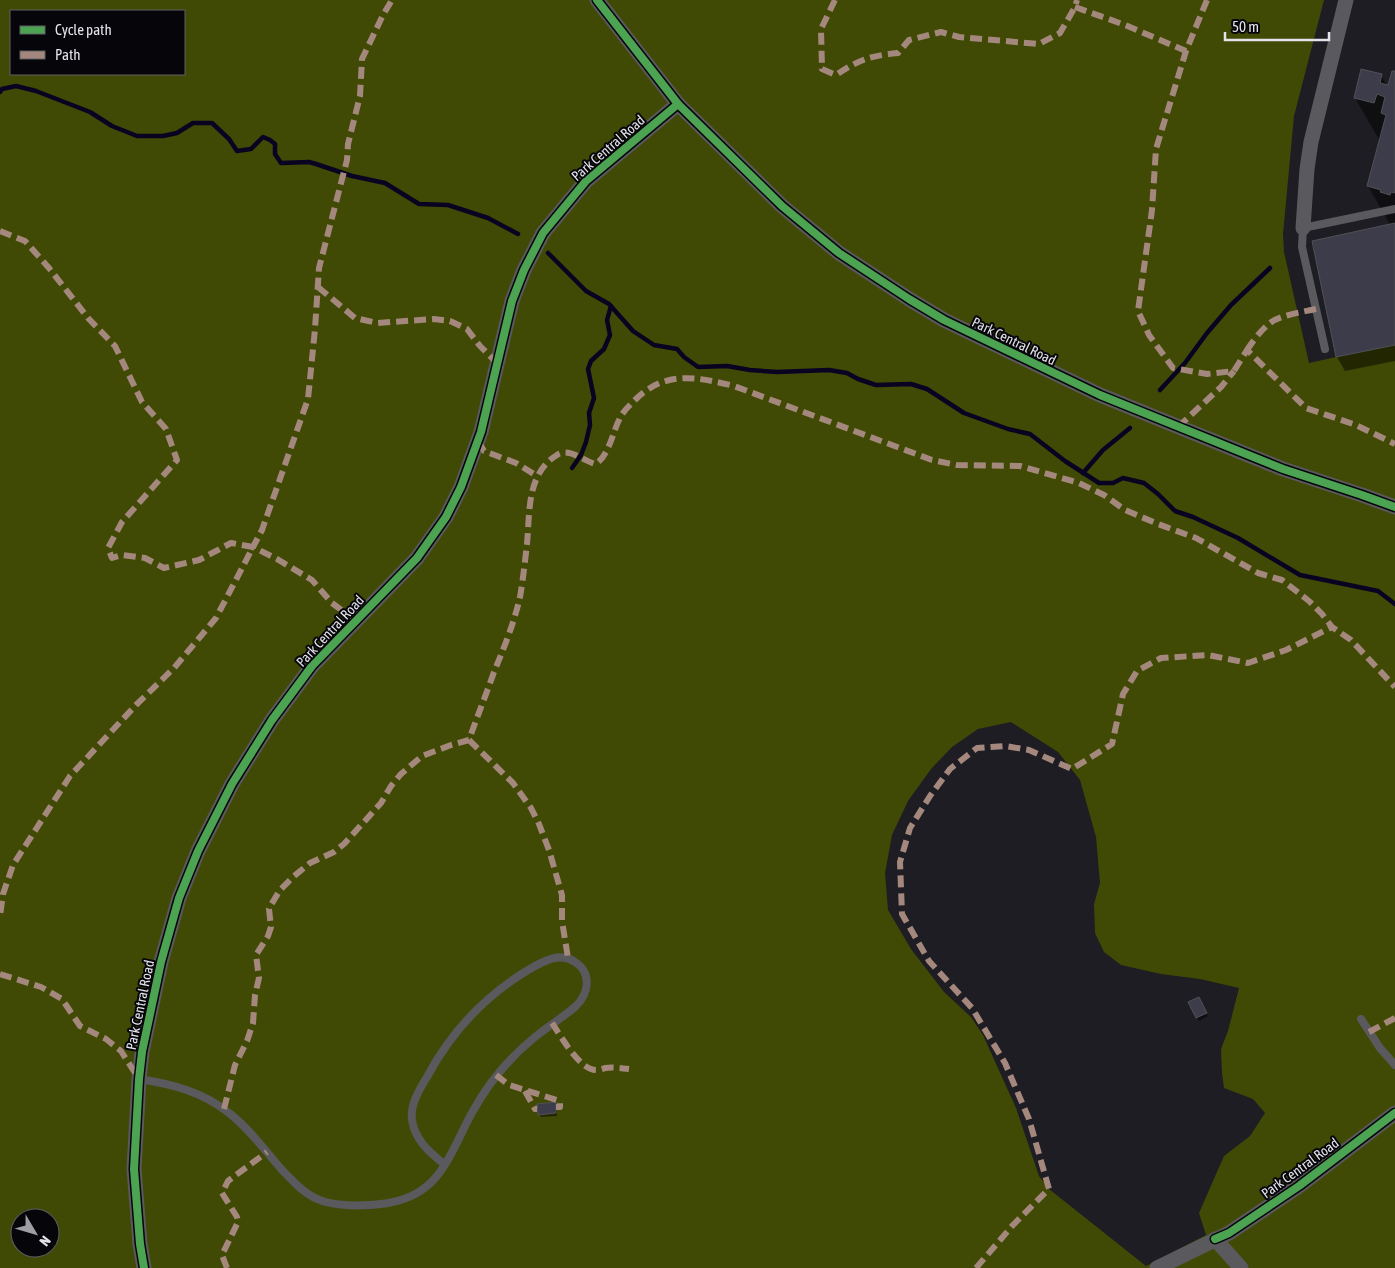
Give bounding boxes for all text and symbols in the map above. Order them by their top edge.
legend [10,10,185,75]
scale bar [1225,10,1329,42]
text: 50 m [1232,18,1259,35]
text: Cycle path [55,21,112,38]
text: Path [55,46,81,63]
street label: Park Central Road [568,112,648,184]
street label: Park Central Road [969,314,1059,368]
street label: Park Central Road [293,592,367,670]
street label: Park Central Road [123,959,157,1051]
street label: Park Central Road [1258,1135,1342,1201]
north arrow [10,1208,60,1258]
text: N [36,1233,54,1249]

